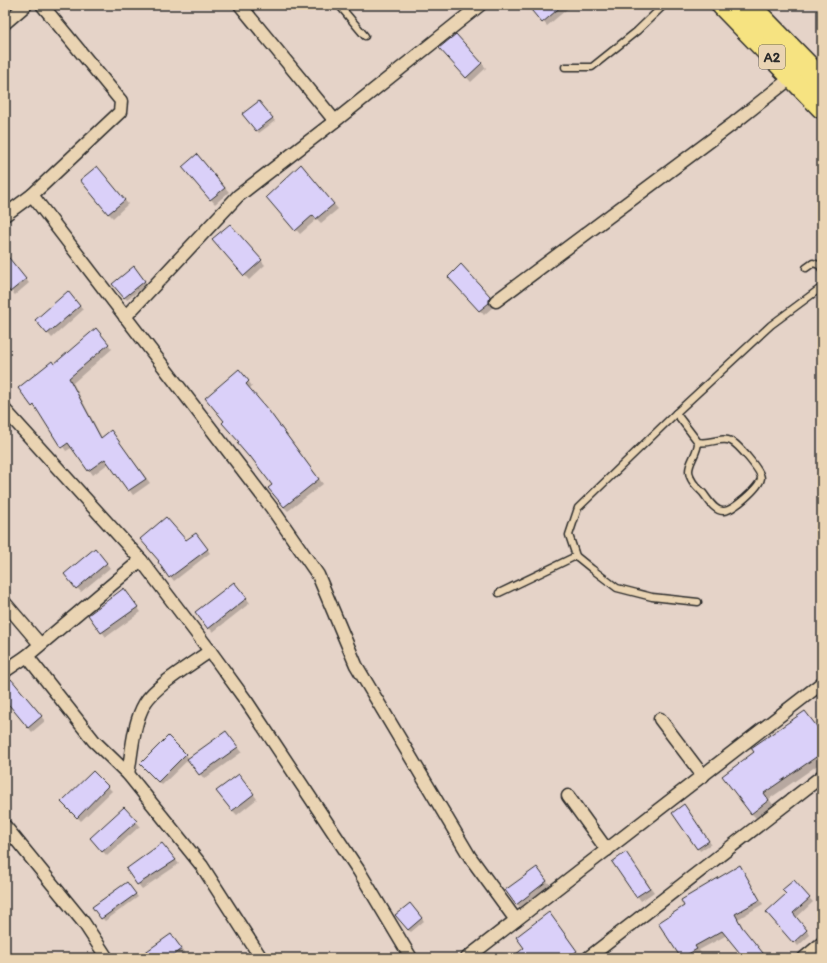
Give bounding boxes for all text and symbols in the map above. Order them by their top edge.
road number: A2 [759,45,785,69]

